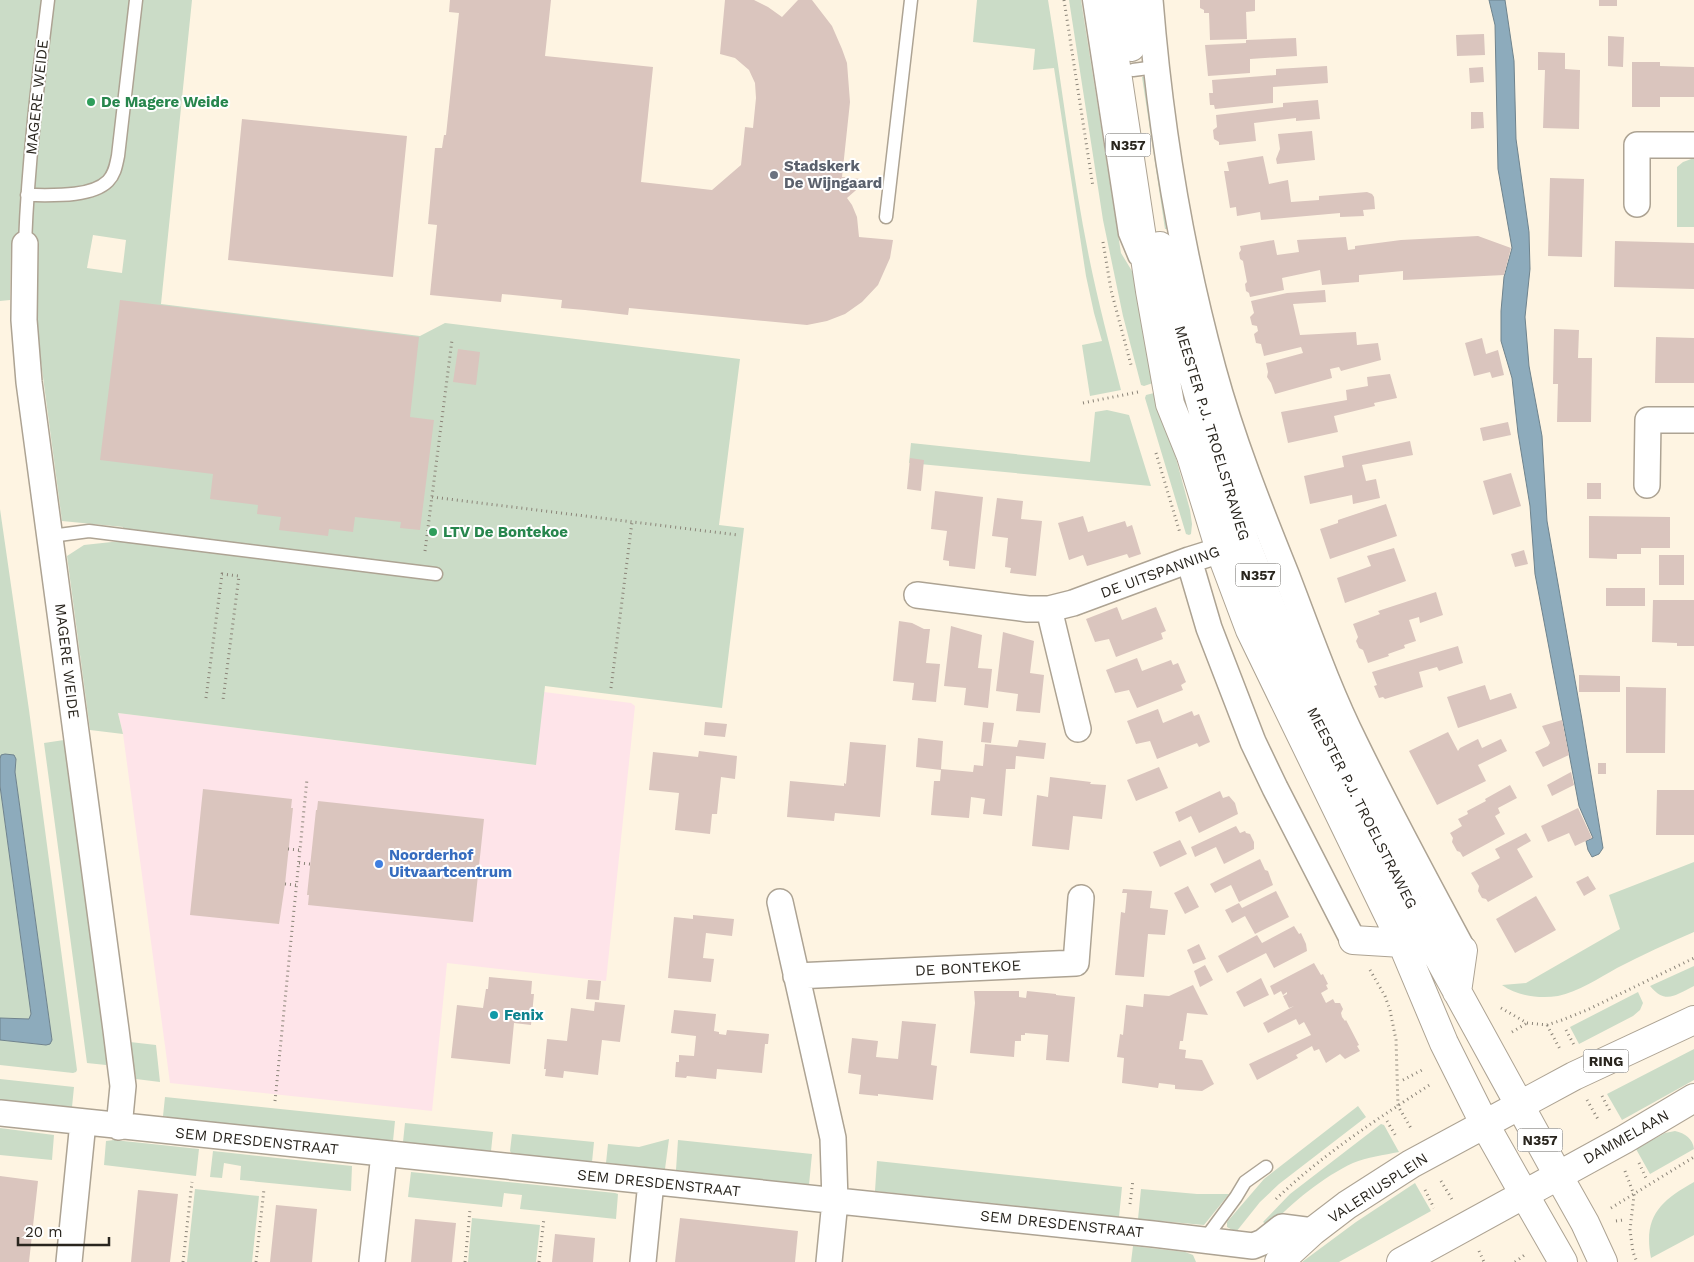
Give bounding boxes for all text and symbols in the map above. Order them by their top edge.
street label: MAGERE WEIDE [22,38,52,156]
place label: De Magere Weide [101,93,229,111]
marker: De Magere Weide [85,96,97,108]
road number: N357 [1106,134,1150,156]
place label: Stadskerk De Wijngaard [784,157,882,192]
marker: Stadskerk De Wijngaard [768,169,780,181]
street label: MEESTER P.J. TROELSTRAWEG [1171,323,1253,543]
place label: LTV De Bontekoe [443,523,568,541]
marker: LTV De Bontekoe [427,526,439,538]
street label: DE UITSPANNING [1098,542,1222,602]
road number: N357 [1236,564,1280,586]
street label: MAGERE WEIDE [51,602,83,720]
street label: MEESTER P.J. TROELSTRAWEG [1303,704,1421,912]
place label: Noorderhof Uitvaartcentrum [389,846,512,881]
marker: Noorderhof Uitvaartcentrum [373,858,385,870]
street label: DE BONTEKOE [914,956,1022,980]
place label: Fenix [504,1006,544,1024]
marker: Fenix [488,1009,500,1021]
road number: RING [1584,1050,1628,1072]
street label: DAMMELAAN [1580,1106,1672,1168]
street label: SEM DRESDENSTRAAT [174,1123,340,1159]
road number: N357 [1518,1128,1562,1152]
street label: VALERIUSPLEIN [1325,1149,1431,1227]
street label: SEM DRESDENSTRAAT [576,1165,742,1201]
street label: SEM DRESDENSTRAAT [979,1206,1145,1242]
scale bar [18,1214,109,1246]
text: 20 m [25,1223,63,1241]

